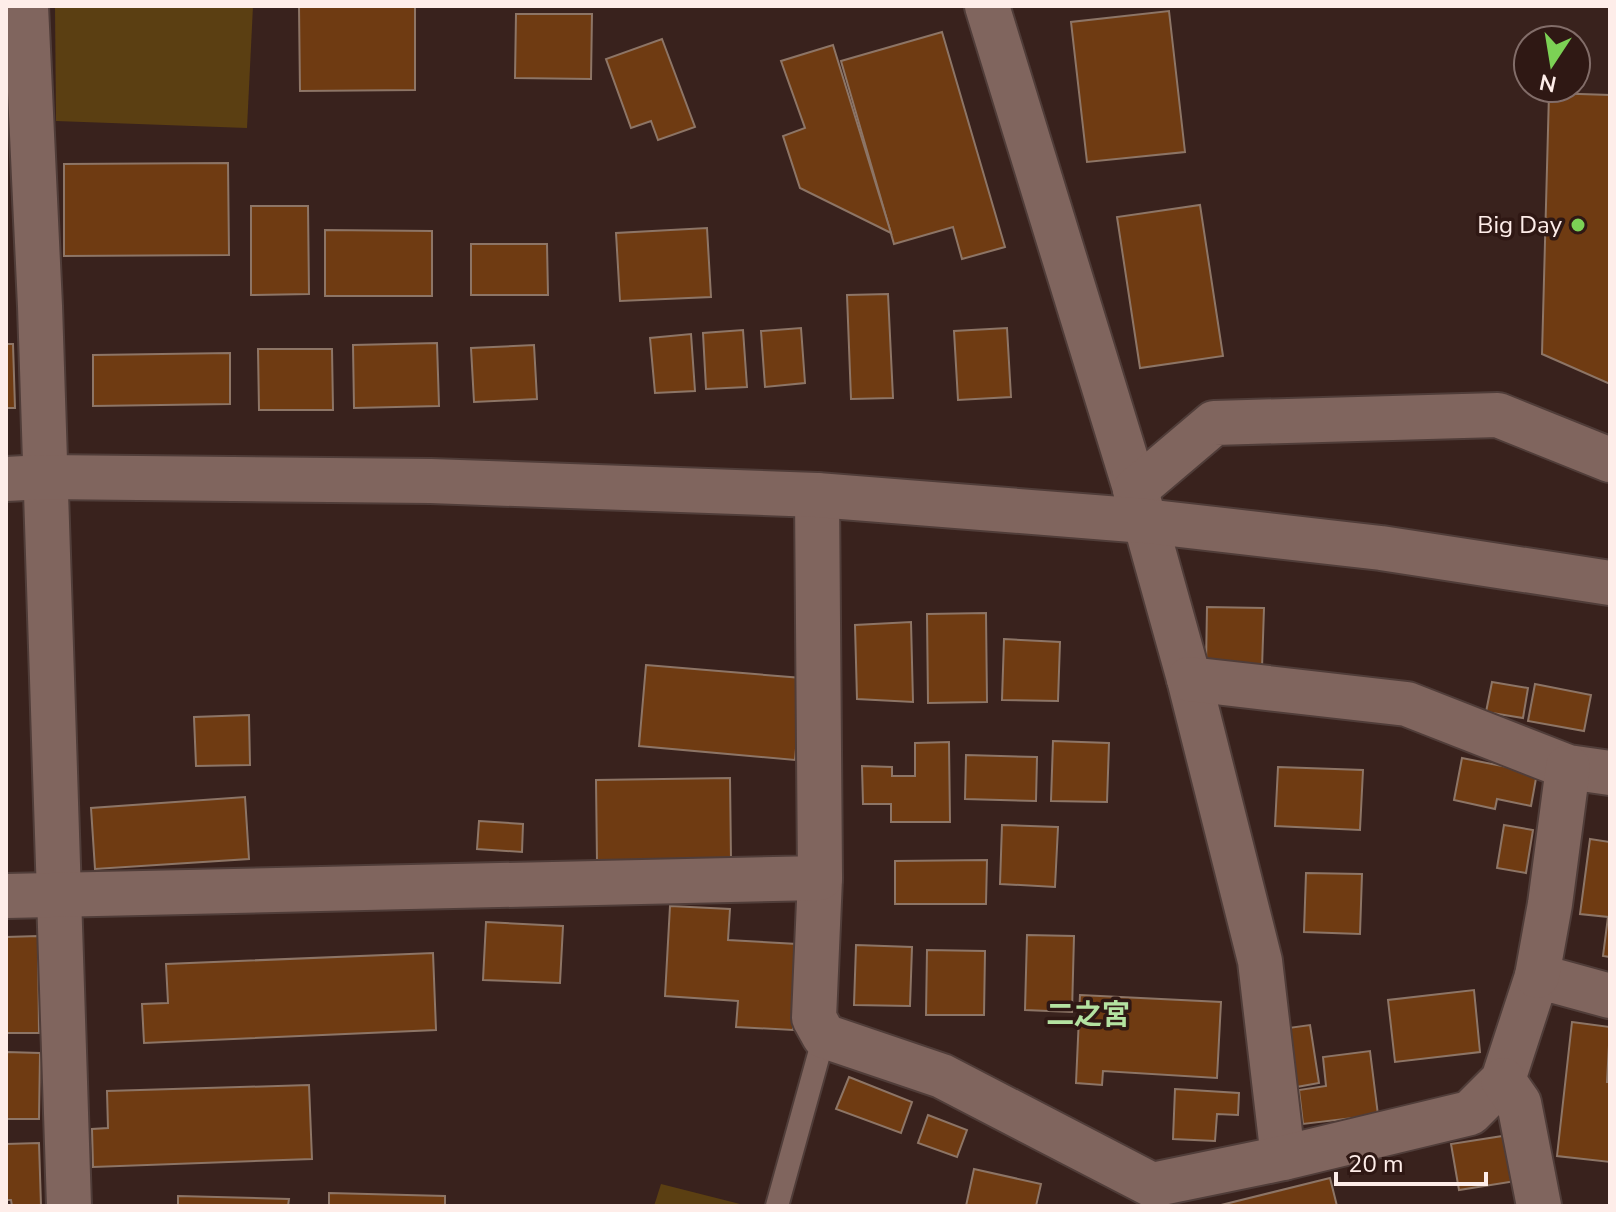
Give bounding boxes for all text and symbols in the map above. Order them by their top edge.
north arrow [1512,24,1592,104]
text: N [1537,66,1559,99]
place label: Big Day [1477,209,1563,241]
marker: Big Day [1569,216,1587,234]
district label: 二之宮 [1046,996,1130,1034]
scale bar [1336,1136,1486,1186]
text: 20 m [1348,1148,1404,1180]

